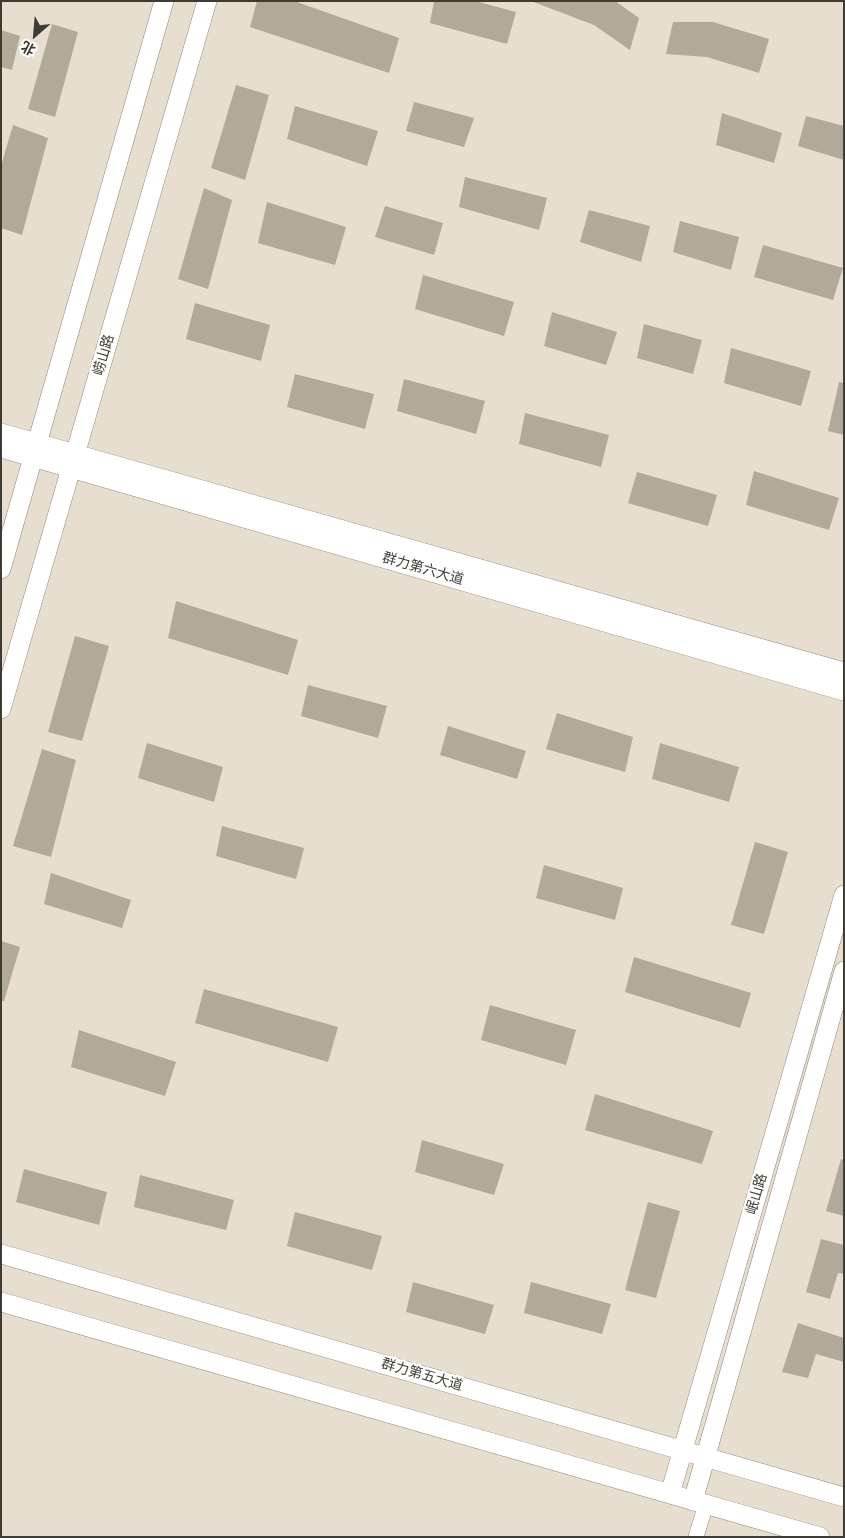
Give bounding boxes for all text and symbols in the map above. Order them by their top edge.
north arrow [10,10,60,60]
text: 北 [18,37,39,60]
street label: 崂山路 [90,332,118,378]
street label: 群力第六大道 [380,549,466,589]
street label: 岷山路 [743,1171,771,1217]
street label: 群力第五大道 [379,1355,465,1395]

